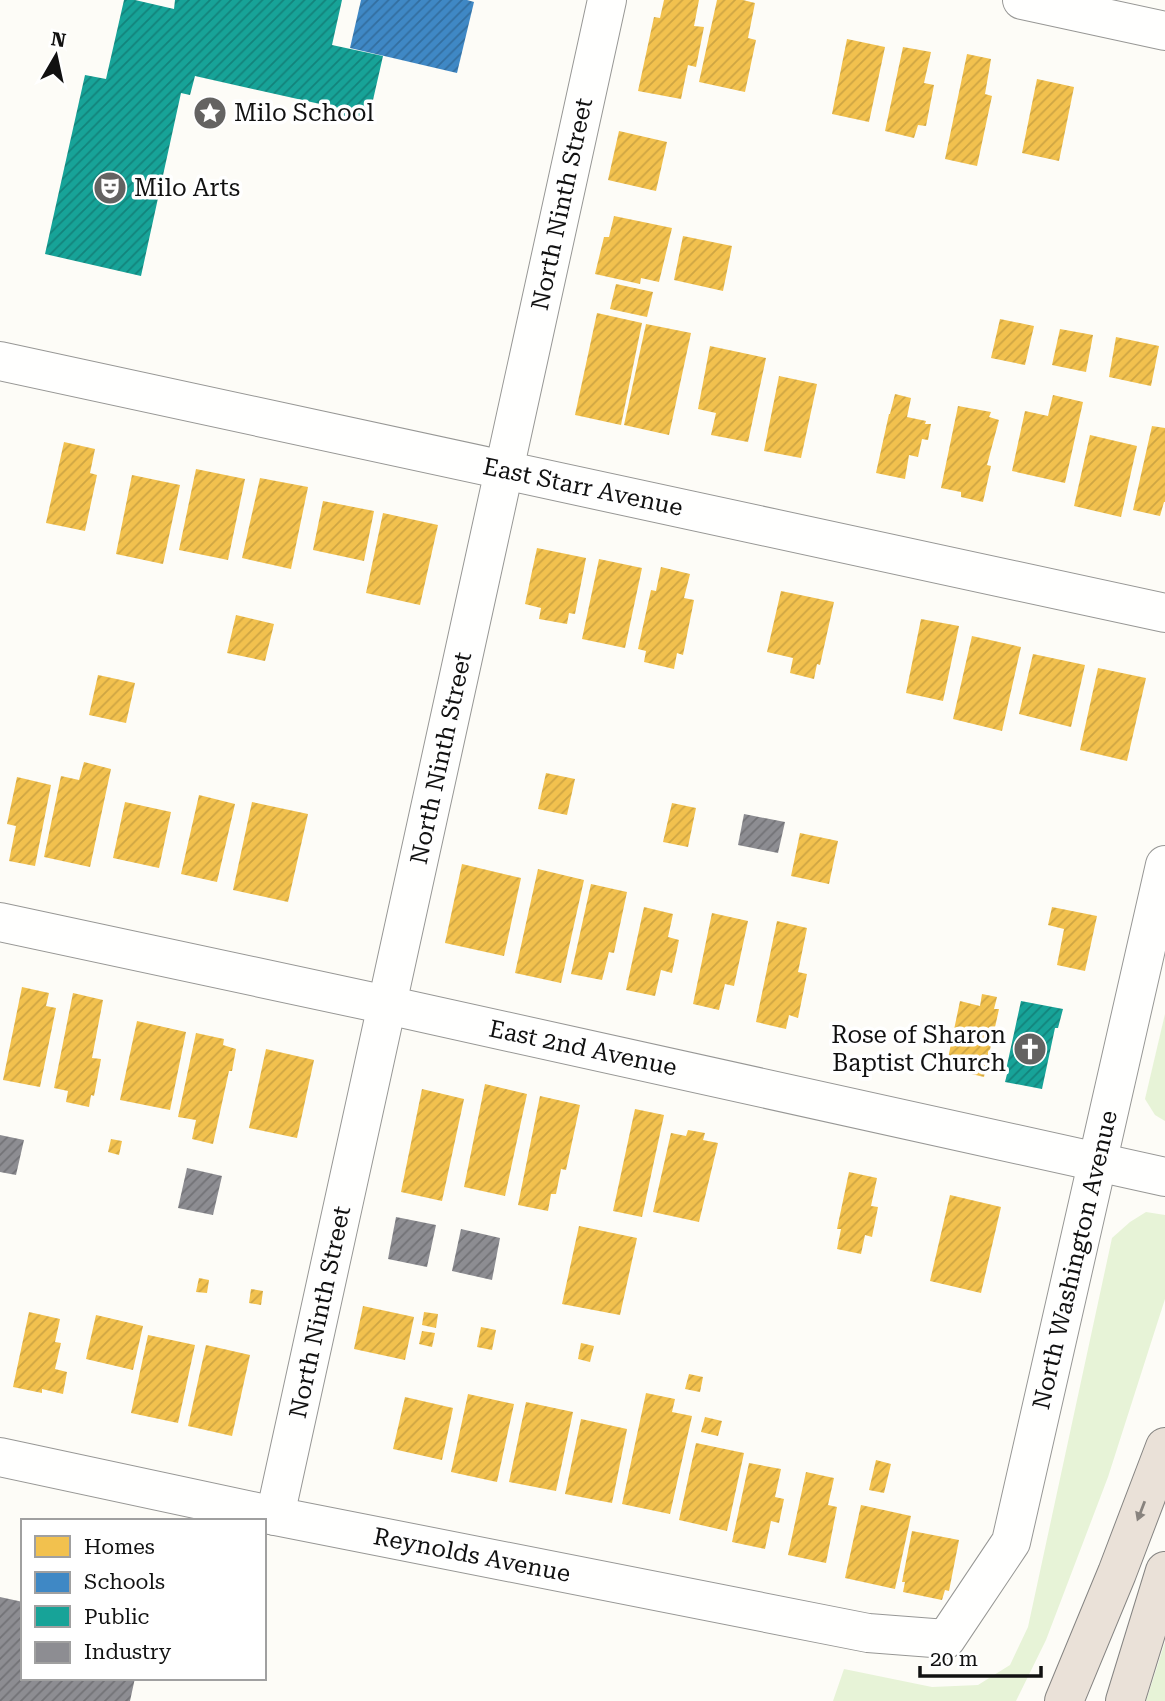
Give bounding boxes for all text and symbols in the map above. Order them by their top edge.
north arrow [21,21,91,91]
text: N [50,27,68,52]
place icon: Milo School [191,94,229,132]
street label: North Ninth Street [526,95,598,313]
place label: Milo School [234,99,374,127]
theatre icon: Milo Arts [91,169,129,207]
place label: Milo Arts [134,174,240,202]
street label: East Starr Avenue [481,452,685,522]
street label: North Ninth Street [405,649,477,867]
street label: East 2nd Avenue [487,1014,679,1082]
place label: Rose of Sharon Baptist Church [831,1021,1006,1077]
church icon: Rose of Sharon Baptist Church [1011,1030,1049,1068]
street label: North Washington Avenue [1027,1108,1123,1412]
street label: North Ninth Street [284,1203,356,1421]
one-way arrow [1135,1500,1146,1521]
legend [21,1519,266,1680]
street label: Reynolds Avenue [371,1522,573,1588]
text: Homes [84,1535,155,1559]
text: Schools [84,1570,165,1594]
text: Public [84,1605,150,1629]
scale bar [920,1634,1041,1678]
text: Industry [84,1640,172,1664]
text: 20 m [930,1647,978,1671]

